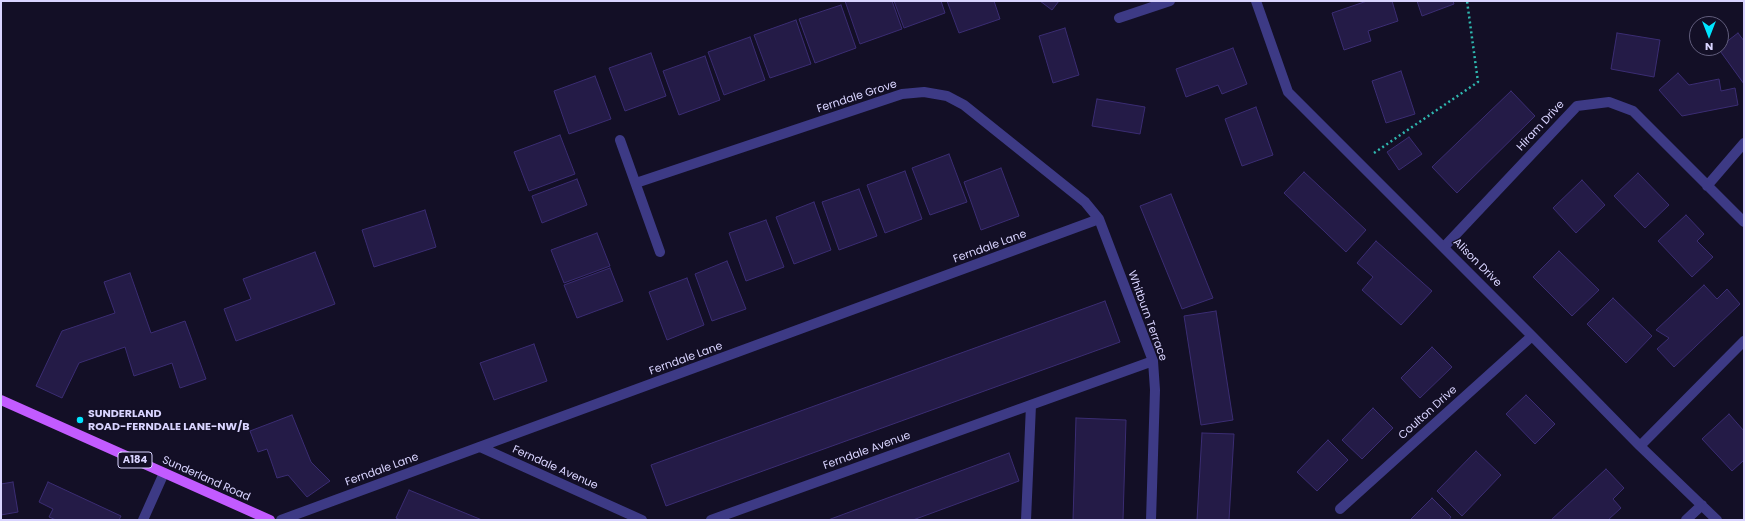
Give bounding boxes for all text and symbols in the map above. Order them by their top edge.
north arrow [1689,16,1729,56]
text: N [1705,39,1713,55]
street label: Ferndale Grove [815,78,899,116]
street label: Hiram Drive [1514,98,1568,154]
street label: Ferndale Lane [952,228,1028,266]
street label: Alison Drive [1450,236,1504,290]
street label: Whitburn Terrace [1125,269,1169,363]
street label: Ferndale Lane [648,340,724,378]
street label: Coulton Drive [1396,383,1460,443]
place label: SUNDERLAND ROAD-FERNDALE LANE-NW/B [88,407,249,433]
marker: SUNDERLAND ROAD-FERNDALE LANE-NW/B [75,415,85,425]
street label: Ferndale Avenue [821,429,913,473]
street label: Ferndale Avenue [510,443,600,493]
street label: Ferndale Lane [344,451,420,489]
road number: A184 [118,452,152,468]
street label: Sunderland Road [160,454,252,504]

